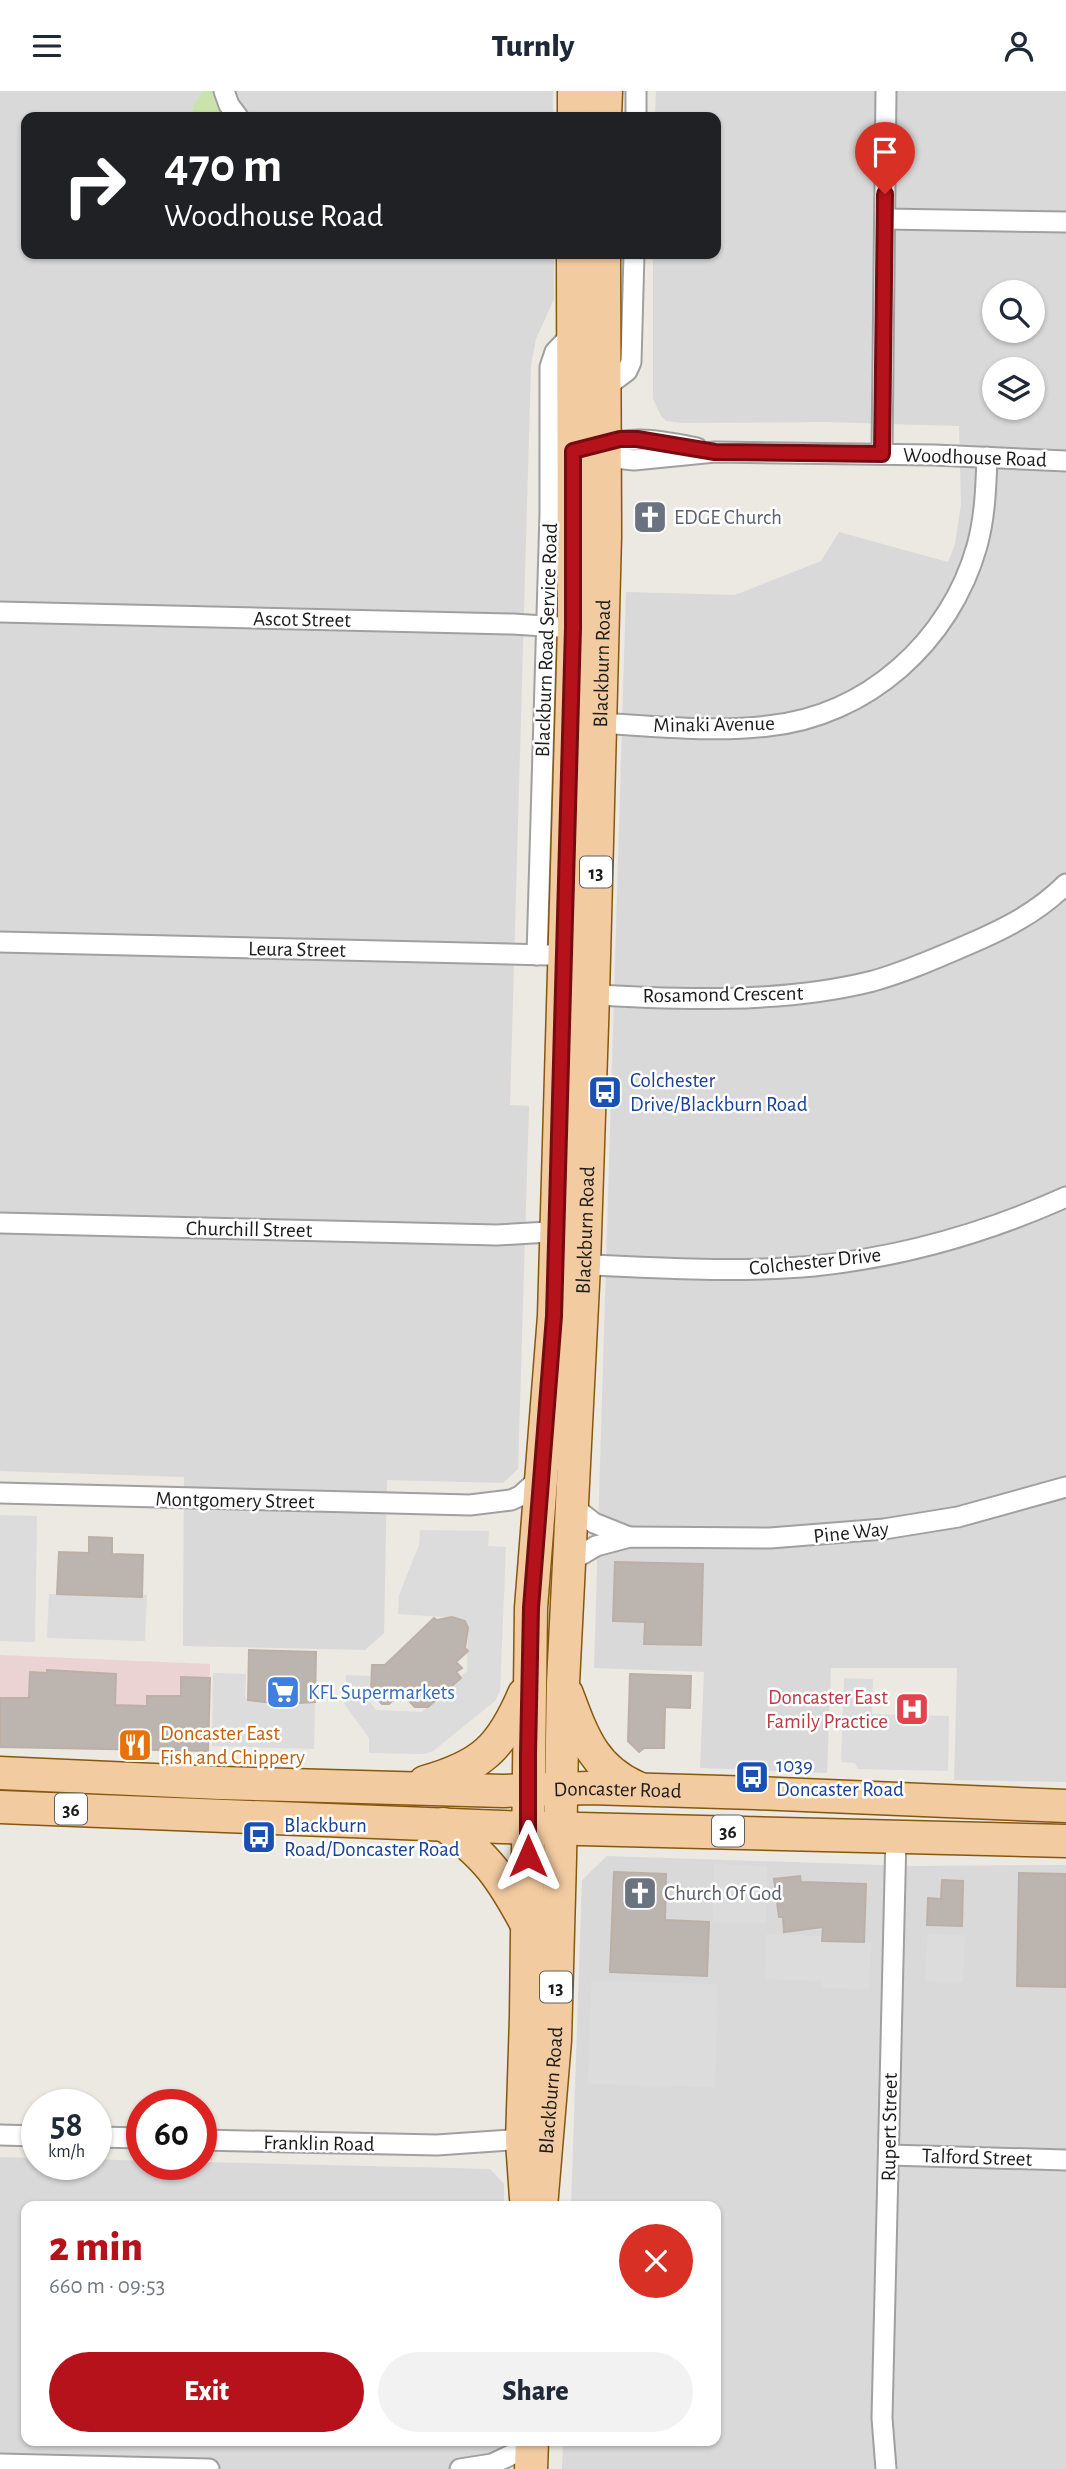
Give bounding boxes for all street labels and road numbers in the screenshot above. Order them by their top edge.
street label: Woodhouse Road [903,444,1047,471]
street label: Blackburn Road Service Road [532,522,561,758]
street label: Blackburn Road [590,599,614,728]
street label: Ascot Street [253,608,351,631]
street label: Minaki Avenue [653,713,775,736]
road number: 13 [580,857,612,887]
street label: Leura Street [248,938,346,961]
street label: Rosamond Crescent [643,983,804,1006]
street label: Blackburn Road [573,1166,598,1295]
street label: Churchill Street [186,1218,313,1241]
street label: Colchester Drive [748,1244,882,1279]
street label: Montgomery Street [155,1489,315,1512]
street label: Pine Way [812,1518,890,1547]
street label: Doncaster Road [553,1778,682,1802]
road number: 36 [55,1793,87,1825]
road number: 36 [712,1815,744,1847]
road number: 13 [540,1971,572,2003]
street label: Blackburn Road [535,2026,566,2155]
street label: Rupert Street [878,2072,901,2182]
street label: Franklin Road [263,2132,375,2155]
street label: Talford Street [921,2145,1033,2170]

